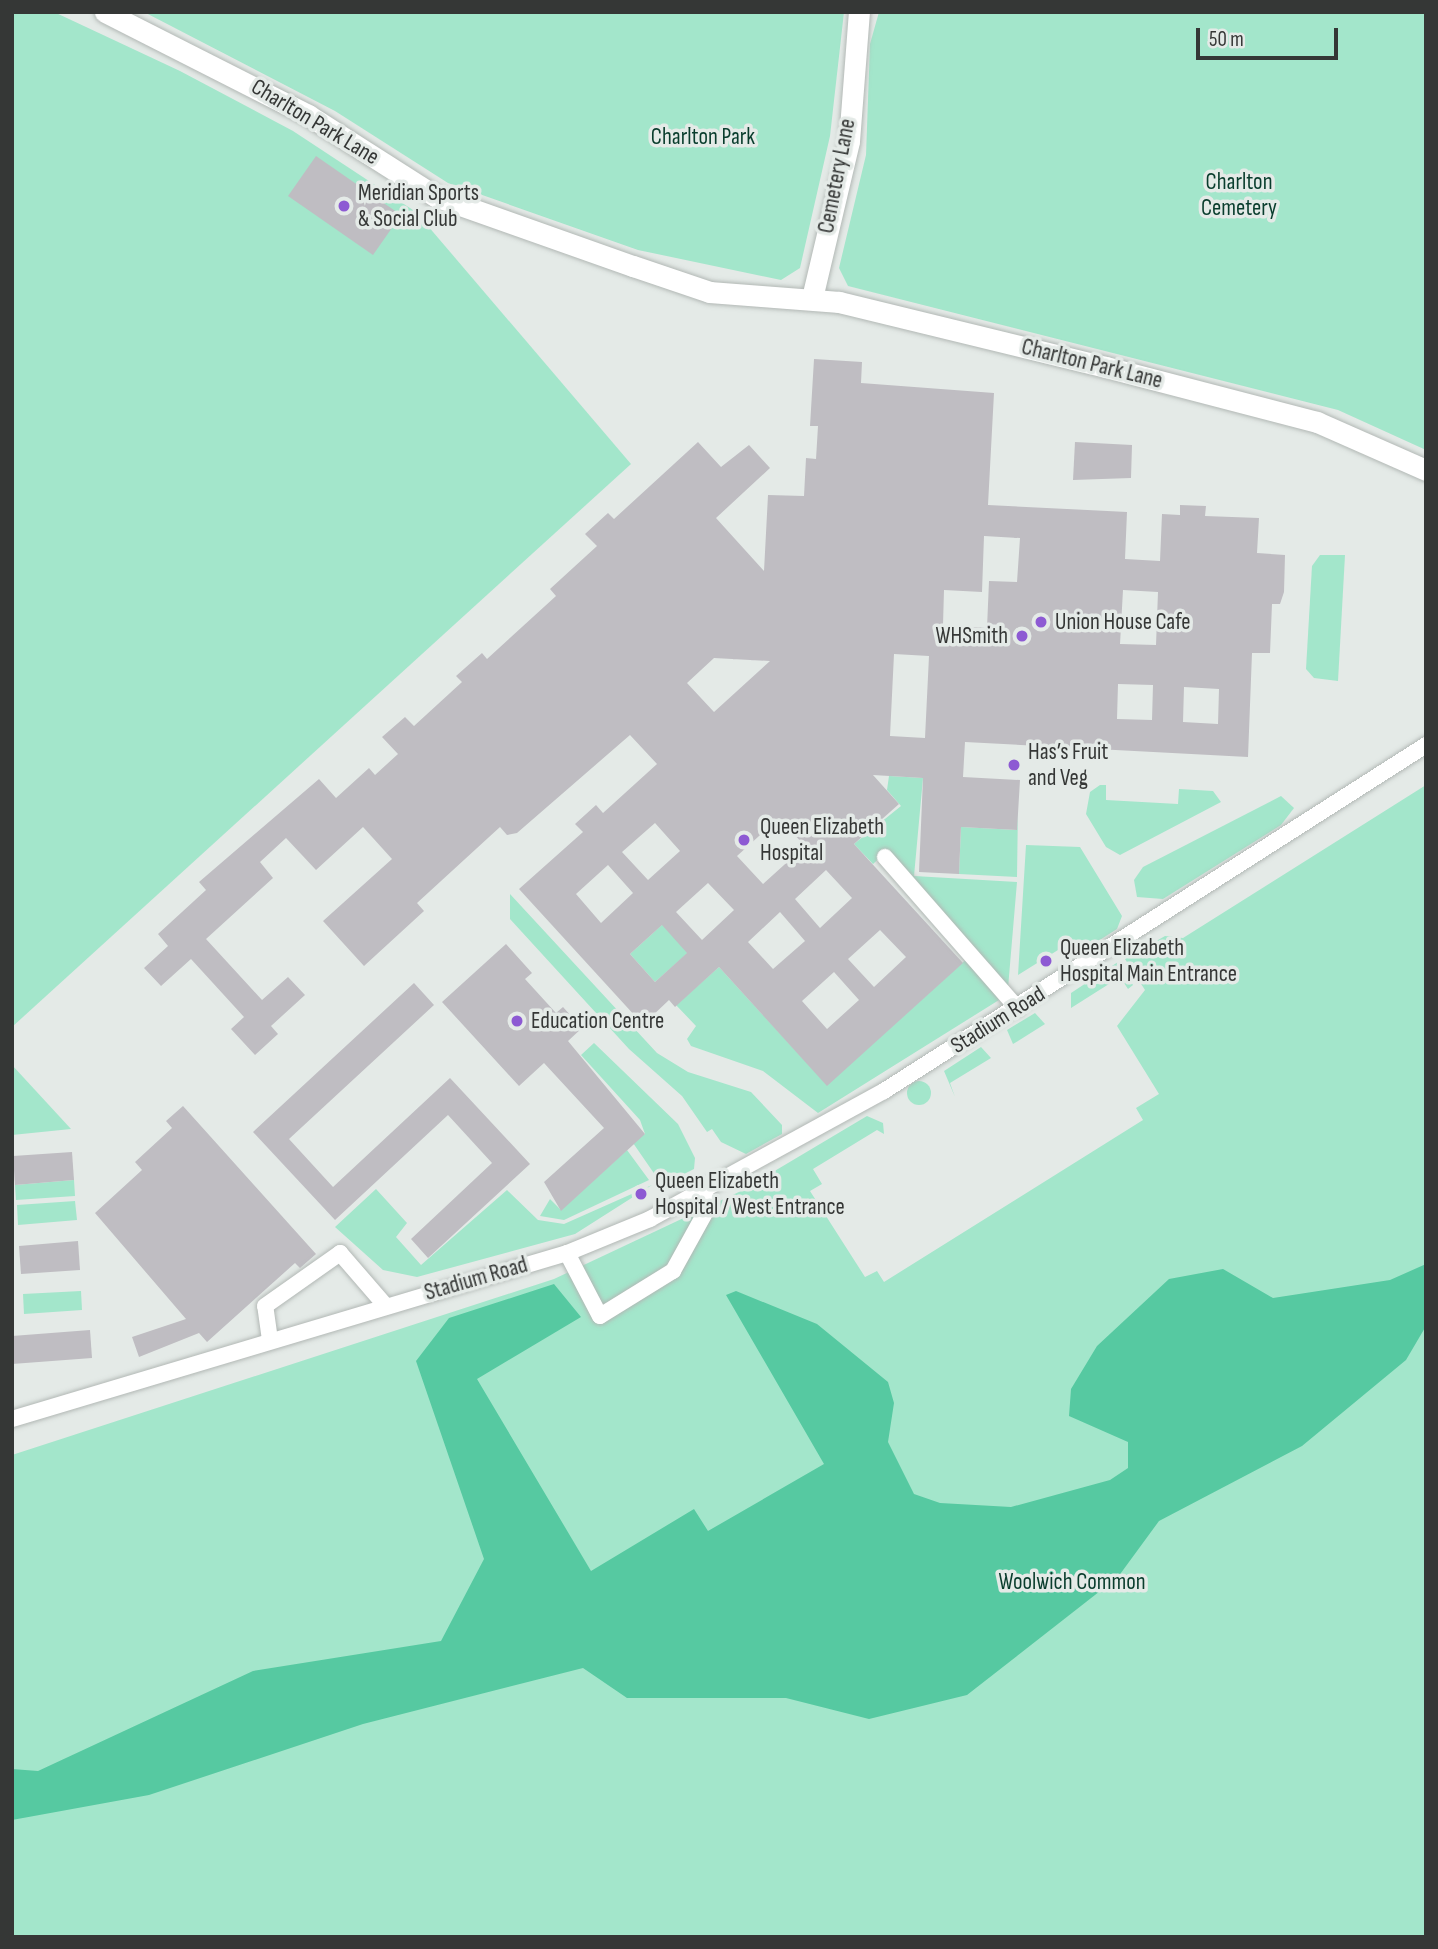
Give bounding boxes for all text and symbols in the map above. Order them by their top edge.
scale bar [1200,14,1342,58]
text: 50 m [1209,27,1244,52]
street label: Charlton Park Lane [246,73,384,171]
street label: Cemetery Lane [812,116,862,236]
park label: Charlton Park [651,123,755,151]
park label: Charlton Cemetery [1201,168,1277,222]
place label: Meridian Sports & Social Club [358,179,479,233]
marker: Meridian Sports & Social Club [336,198,352,214]
street label: Charlton Park Lane [1019,333,1165,395]
place label: Union House Cafe [1055,608,1191,636]
marker: Union House Cafe [1033,614,1049,630]
place label: WHSmith [936,622,1008,650]
marker: WHSmith [1014,628,1030,644]
place label: Has’s Fruit and Veg [1028,738,1108,792]
marker: Has’s Fruit and Veg [1006,757,1022,773]
place label: Queen Elizabeth Hospital [760,813,884,867]
marker: Queen Elizabeth Hospital [734,830,754,850]
place label: Queen Elizabeth Hospital Main Entrance [1060,934,1237,988]
marker: Queen Elizabeth Hospital Main Entrance [1038,953,1054,969]
street label: Stadium Road [946,980,1050,1060]
place label: Education Centre [531,1007,664,1035]
marker: Education Centre [509,1013,525,1029]
place label: Queen Elizabeth Hospital / West Entrance [655,1167,845,1221]
marker: Queen Elizabeth Hospital / West Entrance [633,1186,649,1202]
street label: Stadium Road [421,1251,531,1307]
park label: Woolwich Common [998,1568,1146,1596]

